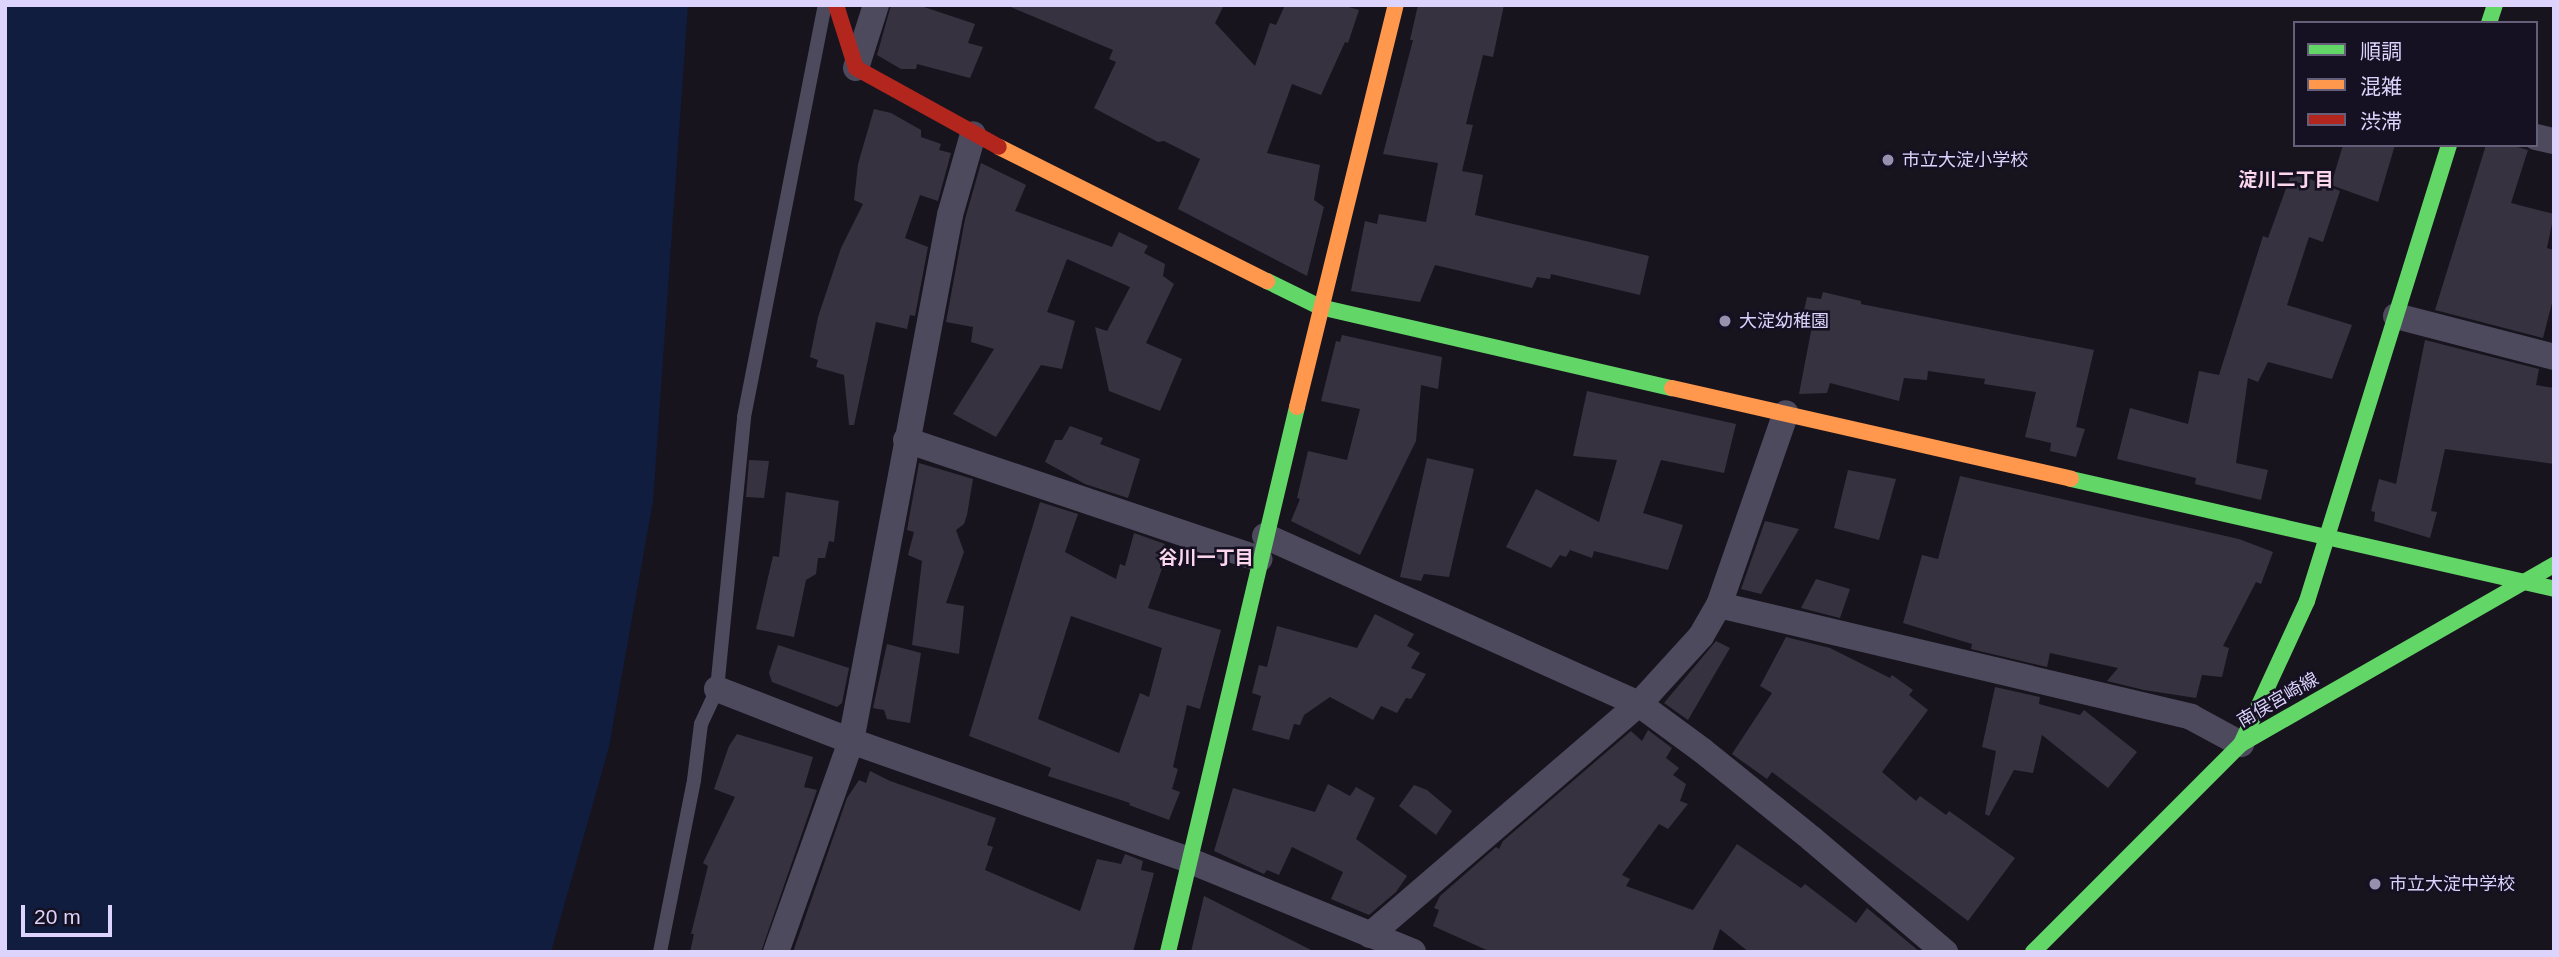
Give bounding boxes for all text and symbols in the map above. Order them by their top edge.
legend [2293,21,2538,147]
text: 順調 [2360,40,2402,63]
text: 混雑 [2360,75,2402,98]
text: 渋滞 [2360,110,2402,133]
place label: 市立大淀小学校 [1902,149,2028,171]
marker: 市立大淀小学校 [1880,152,1896,168]
district label: 淀川二丁目 [2239,169,2333,191]
place label: 大淀幼稚園 [1739,310,1829,332]
marker: 大淀幼稚園 [1717,313,1733,329]
district label: 谷川一丁目 [1159,547,1253,569]
street label: 南俣宮崎線 [2234,668,2322,732]
place label: 市立大淀中学校 [2389,873,2515,895]
marker: 市立大淀中学校 [2367,876,2383,892]
scale bar [24,890,116,934]
text: 20 m [34,905,81,928]

